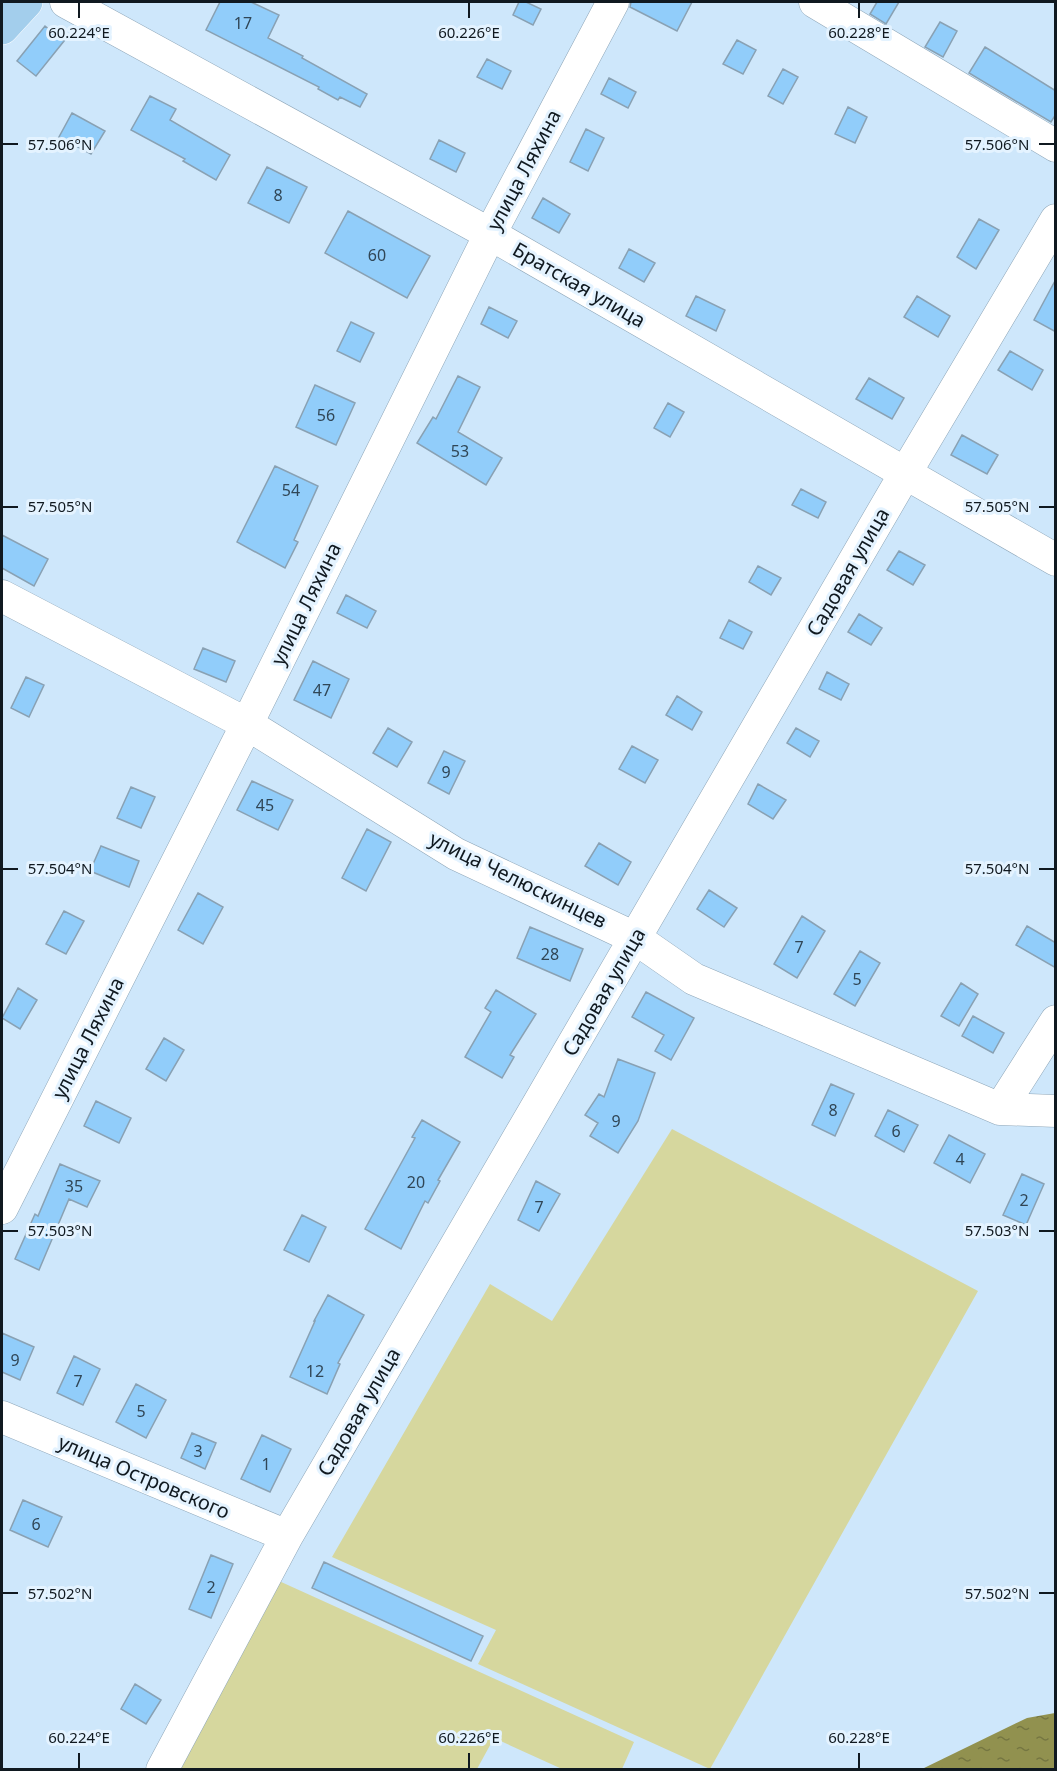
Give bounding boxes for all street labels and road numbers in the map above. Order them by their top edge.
street label: улица Ляхина [480,105,567,235]
street label: Братская улица [508,236,651,334]
street label: Садовая улица [800,503,895,641]
street label: улица Ляхина [264,538,347,670]
street label: улица Челюскинцев [425,825,611,934]
street label: Садовая улица [556,923,651,1061]
street label: улица Ляхина [45,972,130,1103]
street label: Садовая улица [311,1343,406,1481]
street label: улица Островского [54,1428,234,1525]

